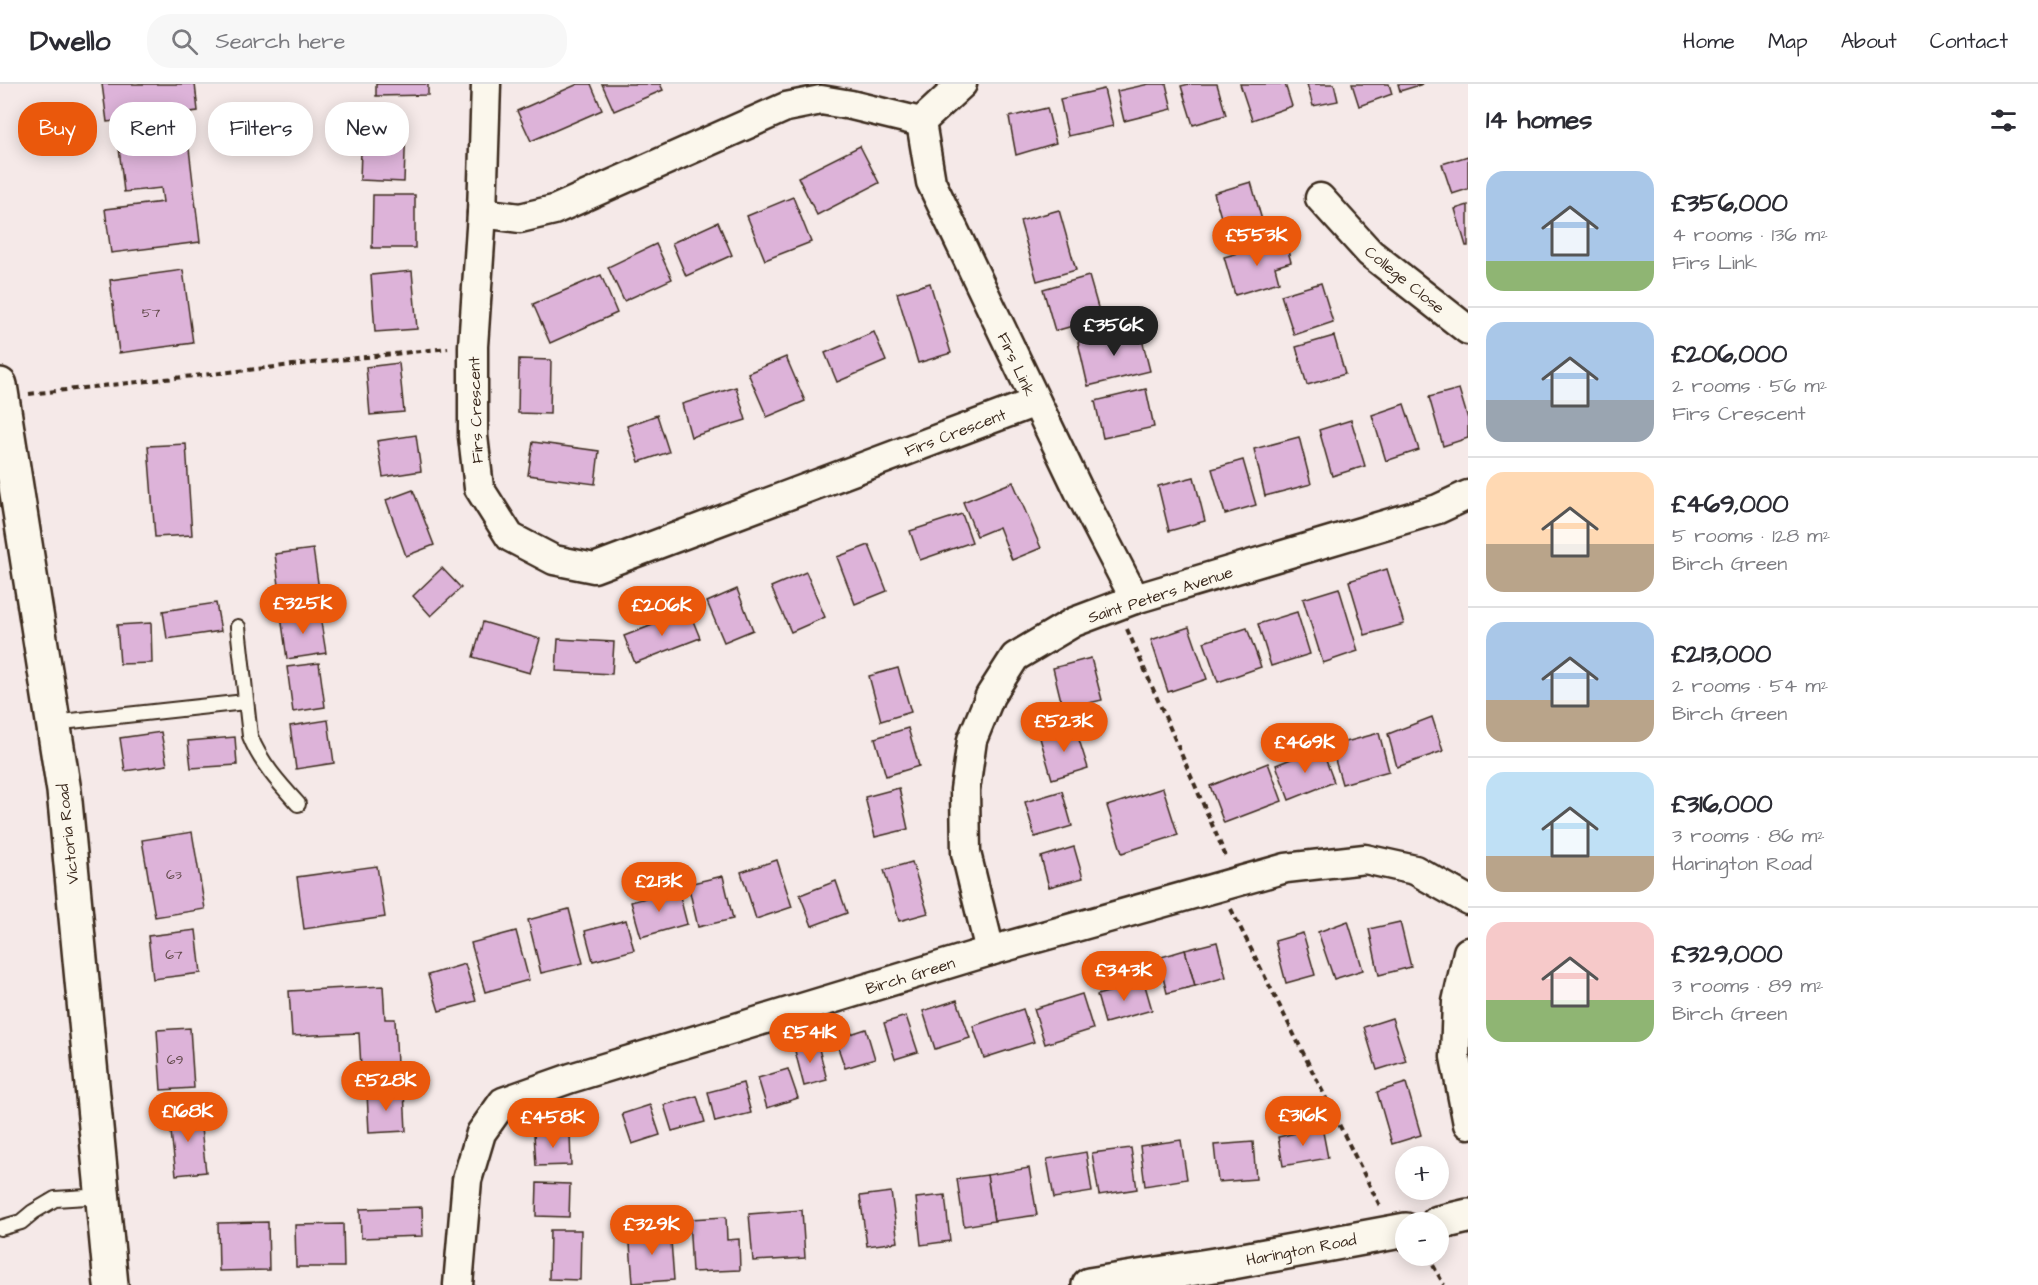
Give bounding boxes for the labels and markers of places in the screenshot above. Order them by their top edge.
pin: £553K [1215,216,1299,267]
pin: £356K [1072,306,1156,357]
pin: £325K [261,584,345,635]
pin: £206K [620,586,704,637]
pin: £523K [1022,702,1106,753]
pin: £469K [1263,723,1347,774]
pin: £213K [617,862,701,913]
pin: £343K [1082,951,1166,1002]
pin: £541K [768,1013,852,1064]
pin: £528K [344,1061,428,1112]
pin: £168K [146,1092,230,1143]
pin: £316K [1261,1096,1345,1147]
pin: £458K [511,1098,595,1149]
pin: £329K [610,1205,694,1256]

